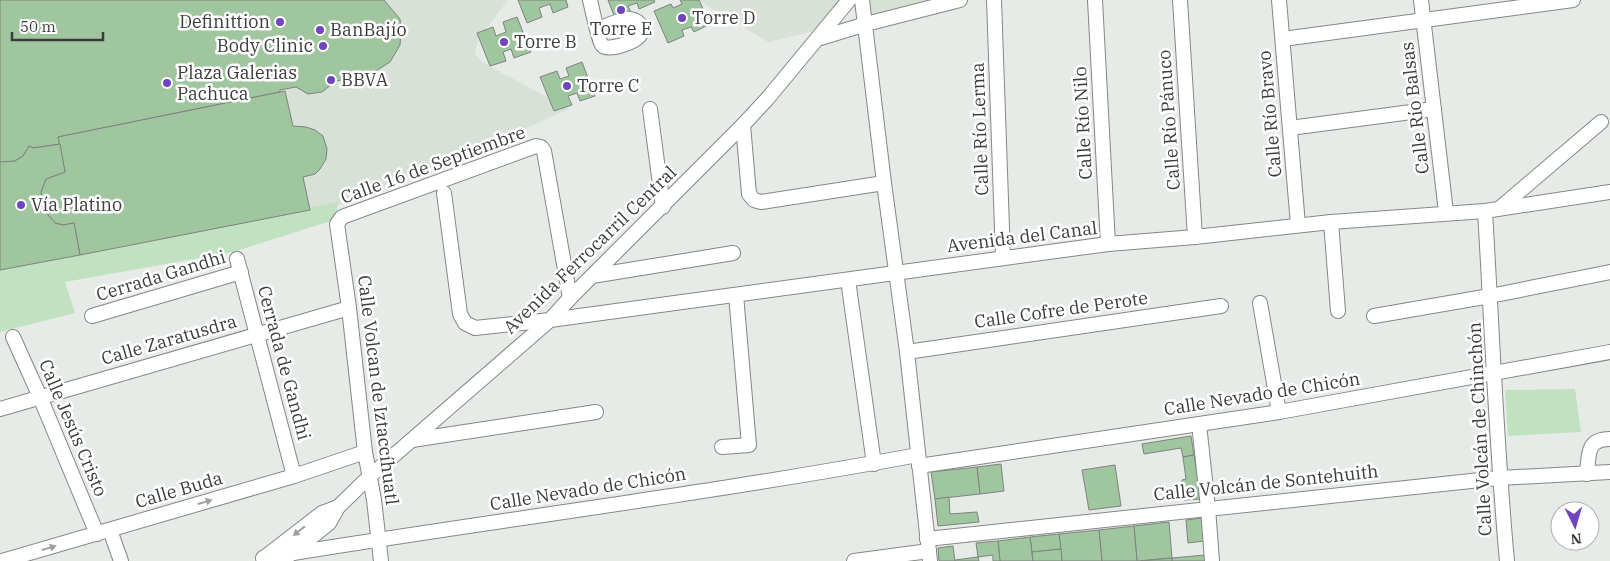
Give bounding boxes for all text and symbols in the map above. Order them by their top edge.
marker: Torre E [615,4,627,16]
place label: Torre D [692,6,756,29]
scale bar [12,10,104,42]
place label: Definittion [179,10,270,33]
marker: Torre D [676,12,688,24]
marker: Definittion [274,16,286,28]
text: 50 m [20,17,56,36]
place label: Torre E [590,17,652,40]
place label: BanBajío [330,18,407,41]
marker: BanBajío [314,24,326,36]
place label: Torre B [514,30,577,53]
place label: Body Clinic [217,34,313,57]
marker: Torre B [498,36,510,48]
marker: Body Clinic [317,40,329,52]
street label: Calle Río Balsas [1395,41,1434,175]
street label: Calle Río Pánuco [1152,49,1185,191]
street label: Calle Río Bravo [1252,50,1287,178]
place label: Plaza Galerias Pachuca [177,61,297,105]
street label: Calle Río Lerma [966,62,993,196]
street label: Calle Río Nilo [1068,66,1097,180]
place label: BBVA [341,68,389,91]
marker: BBVA [325,74,337,86]
place label: Torre C [577,74,640,97]
marker: Plaza Galerias Pachuca [161,77,173,89]
marker: Torre C [561,80,573,92]
street label: Calle 16 de Septiembre [337,120,528,209]
street label: Avenida Ferrocarril Central [498,161,681,339]
place label: Vía Platino [31,193,122,216]
marker: Vía Platino [15,199,27,211]
street label: Avenida del Canal [945,216,1098,257]
street label: Cerrada Gandhi [93,245,229,306]
street label: Calle Volcan de Iztaccíhuatl [353,274,404,506]
street label: Cerrada de Gandhi [253,283,316,443]
street label: Calle Cofre de Perote [973,286,1149,333]
street label: Calle Zaratusdra [98,309,239,370]
street label: Calle Volcán de Chinchón [1462,321,1497,537]
street label: Calle Jesús Cristo [34,356,113,500]
street label: Calle Nevado de Chicón [1162,367,1362,420]
street label: Calle Volcán de Sontehuith [1152,459,1379,506]
street label: Calle Nevado de Chicón [488,462,688,515]
street label: Calle Buda [133,466,225,513]
one-way arrow [198,498,213,506]
north arrow [1550,501,1600,551]
one-way arrow [293,525,306,536]
text: N [1570,530,1582,548]
one-way arrow [42,543,57,551]

